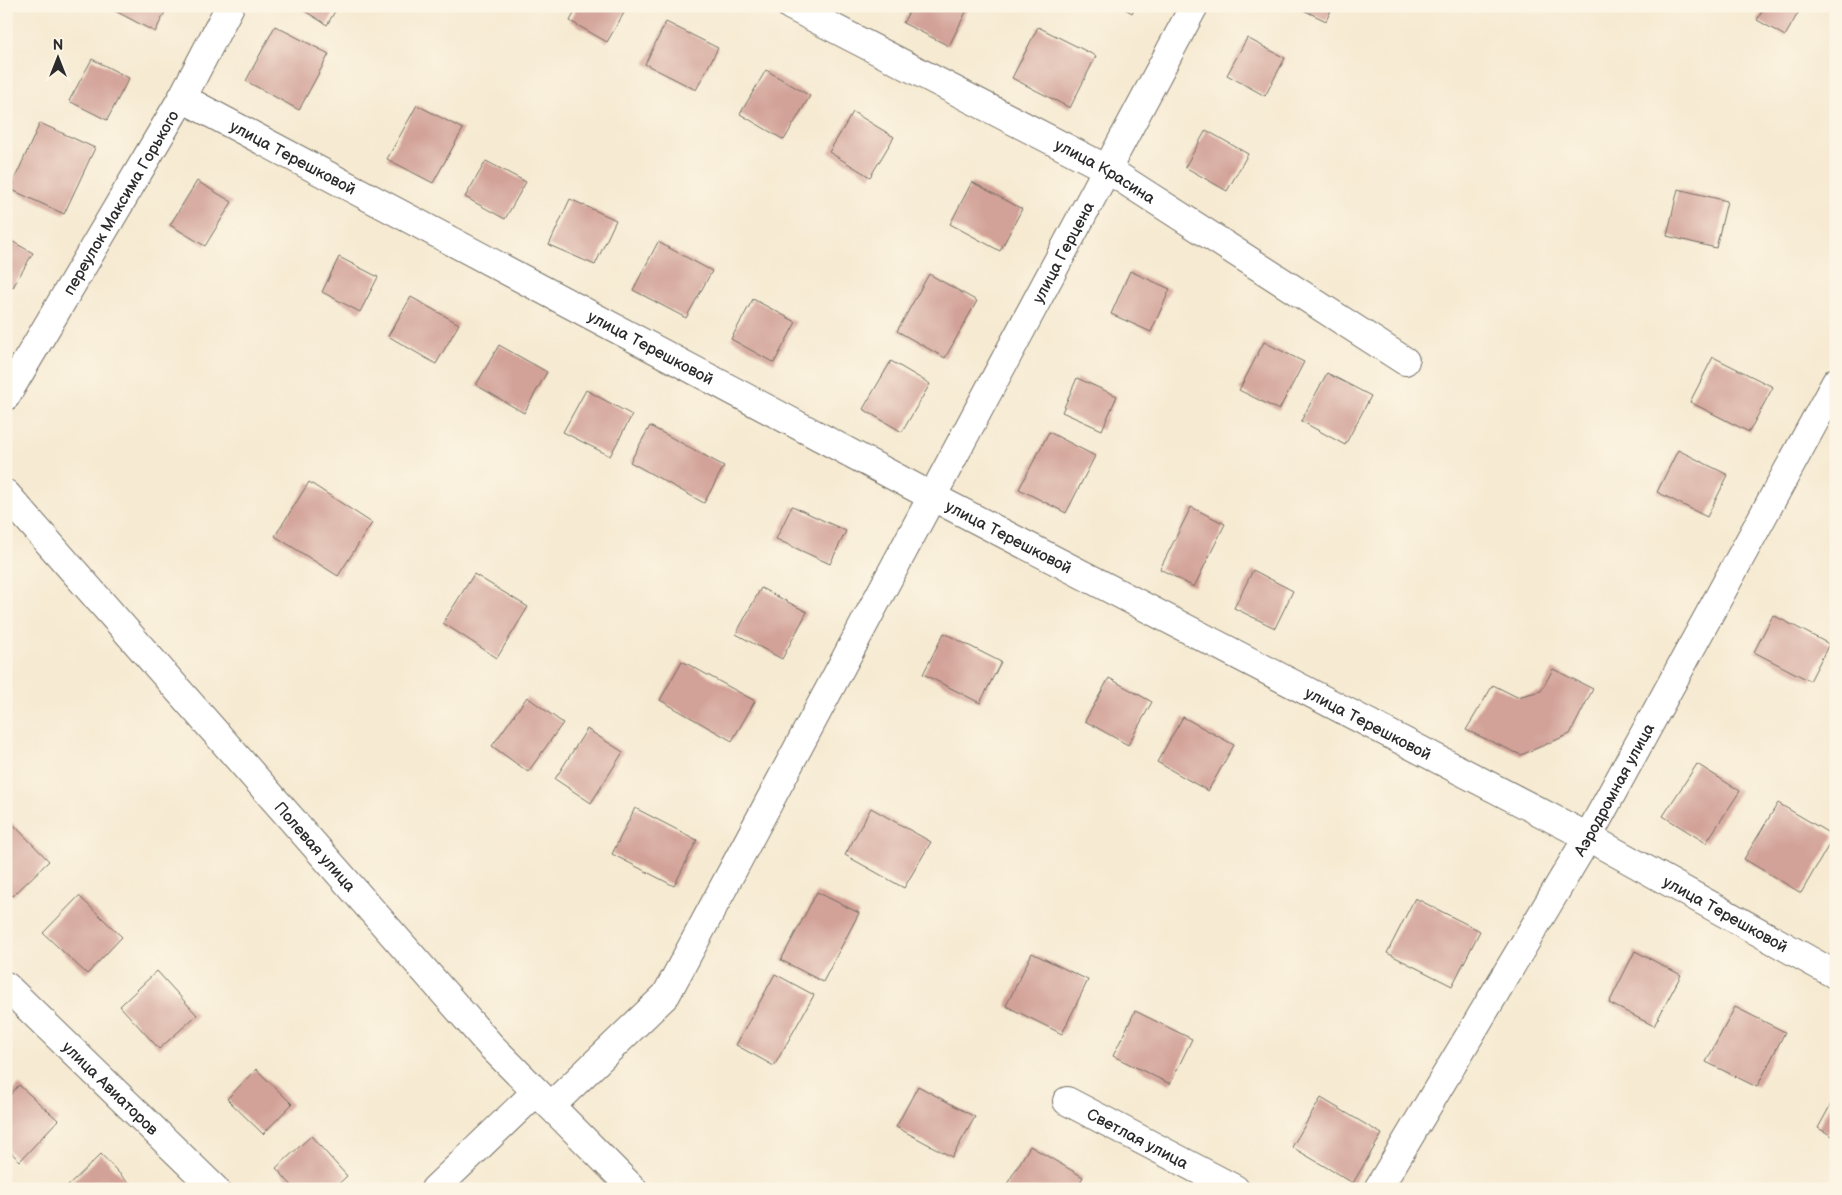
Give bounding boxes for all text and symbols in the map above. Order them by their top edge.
north arrow [32,32,82,82]
text: N [53,37,63,54]
street label: переулок Максима Горького [60,107,184,299]
street label: улица Терешковой [226,117,359,200]
street label: улица Красина [1051,136,1159,209]
street label: улица Герцена [1029,198,1099,307]
street label: улица Терешковой [584,307,716,390]
street label: улица Терешковой [942,497,1075,578]
street label: улица Терешковой [1301,684,1434,765]
street label: Аэродромная улица [1570,720,1659,861]
street label: Полевая улица [270,798,359,897]
street label: улица Терешковой [1659,873,1791,957]
street label: улица Авиаторов [58,1038,162,1140]
street label: Светлая улица [1083,1105,1192,1174]

